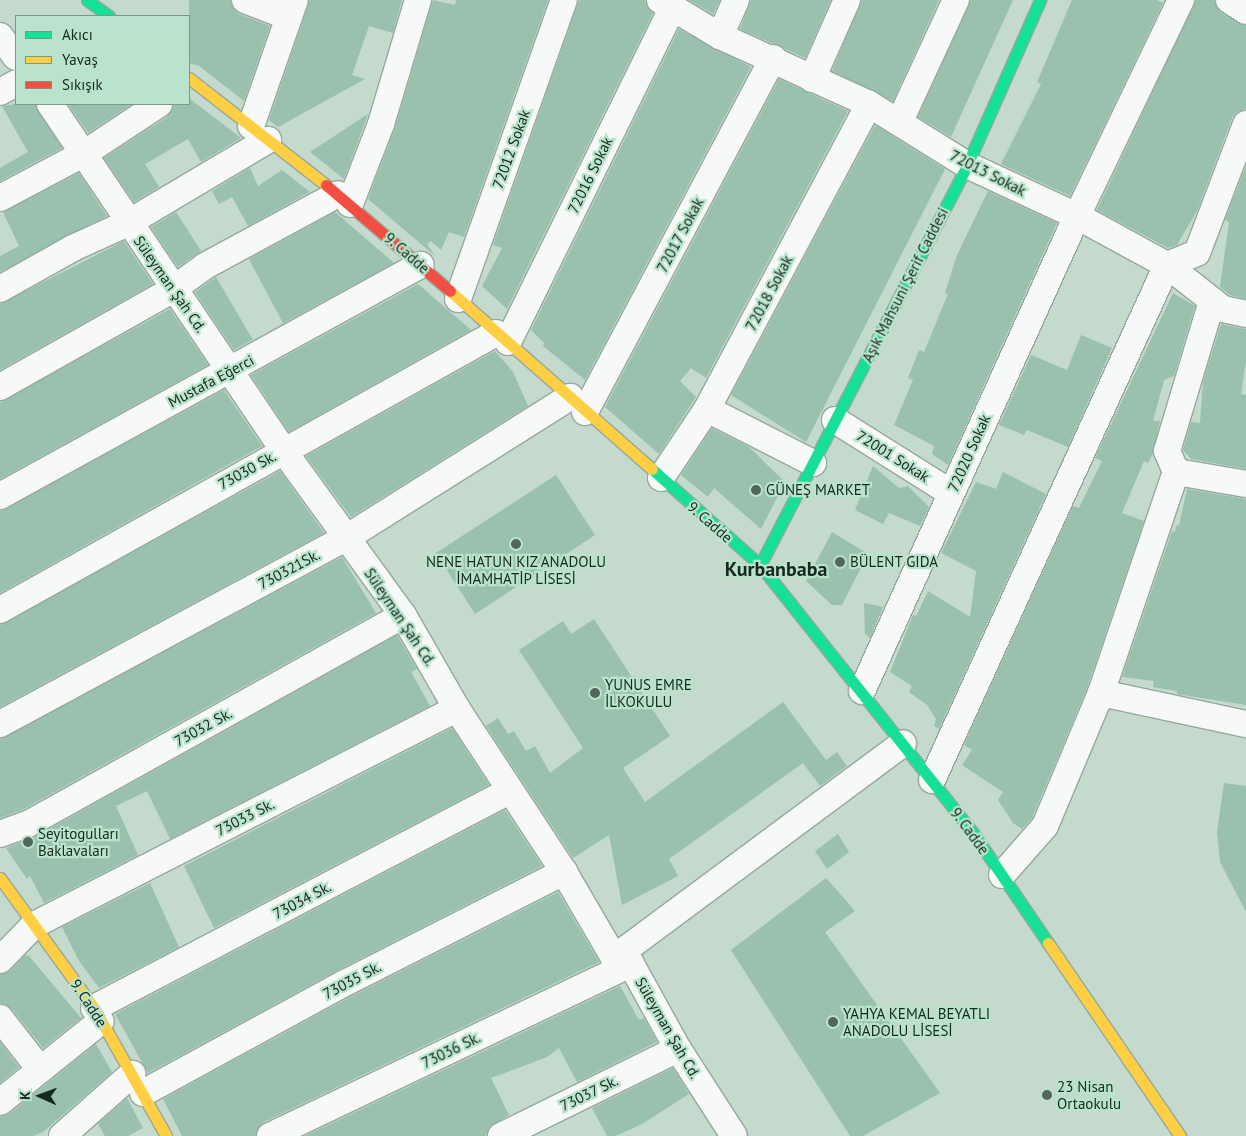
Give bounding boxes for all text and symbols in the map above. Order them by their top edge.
legend [15,15,190,105]
text: Akıcı [62,25,93,44]
text: Yavaş [62,50,98,69]
text: Sıkışık [62,75,103,94]
street label: 72012 Sokak [488,107,534,191]
street label: 72016 Sokak [564,134,616,216]
street label: 72013 Sokak [947,146,1029,200]
street label: 72017 Sokak [653,194,707,276]
street label: Aşık Mahsuni Şerif Caddesi [858,204,952,366]
street label: 9. Cadde [380,228,434,278]
street label: Süleyman Şah Cd. [130,232,210,336]
street label: 72018 Sokak [742,252,796,334]
street label: Mustafa Eğerci [165,351,257,411]
street label: 72020 Sokak [944,412,994,494]
street label: 72001 Sokak [853,426,933,486]
street label: 73030 Sk. [215,447,279,493]
place label: GÜNEŞ MARKET [766,481,870,499]
marker: GÜNEŞ MARKET [750,484,762,496]
street label: 9. Cadde [683,497,737,547]
marker: NENE HATUN KIZ ANADOLU İMAMHATİP LİSESİ [510,538,522,550]
street label: 730321Sk. [255,545,323,593]
place label: NENE HATUN KIZ ANADOLU İMAMHATİP LİSESİ [425,552,607,587]
place label: BÜLENT GIDA [850,553,939,571]
marker: BÜLENT GIDA [834,556,846,568]
district label: Kurbanbaba [725,557,827,581]
street label: Süleyman Şah Cd. [361,565,439,669]
place label: YUNUS EMRE İLKOKULU [605,675,692,710]
marker: YUNUS EMRE İLKOKULU [589,687,601,699]
street label: 73032 Sk. [171,704,235,750]
street label: 73033 Sk. [213,795,277,839]
street label: 9. Cadde [947,804,993,858]
place label: Seyitogulları Baklavaları [38,824,119,859]
marker: Seyitogulları Baklavaları [22,836,34,848]
street label: 73034 Sk. [270,877,334,923]
street label: 73035 Sk. [320,957,384,1003]
street label: Süleyman Şah Cd. [632,974,704,1082]
street label: 9. Cadde [67,975,111,1031]
place label: YAHYA KEMAL BEYATLI ANADOLU LİSESİ [843,1004,991,1039]
marker: YAHYA KEMAL BEYATLI ANADOLU LİSESİ [827,1016,839,1028]
street label: 73036 Sk. [419,1028,483,1072]
north arrow [15,1071,65,1121]
street label: 73037 Sk. [557,1071,621,1115]
place label: 23 Nisan Ortaokulu [1057,1077,1121,1112]
marker: 23 Nisan Ortaokulu [1041,1089,1053,1101]
text: K [16,1091,34,1100]

